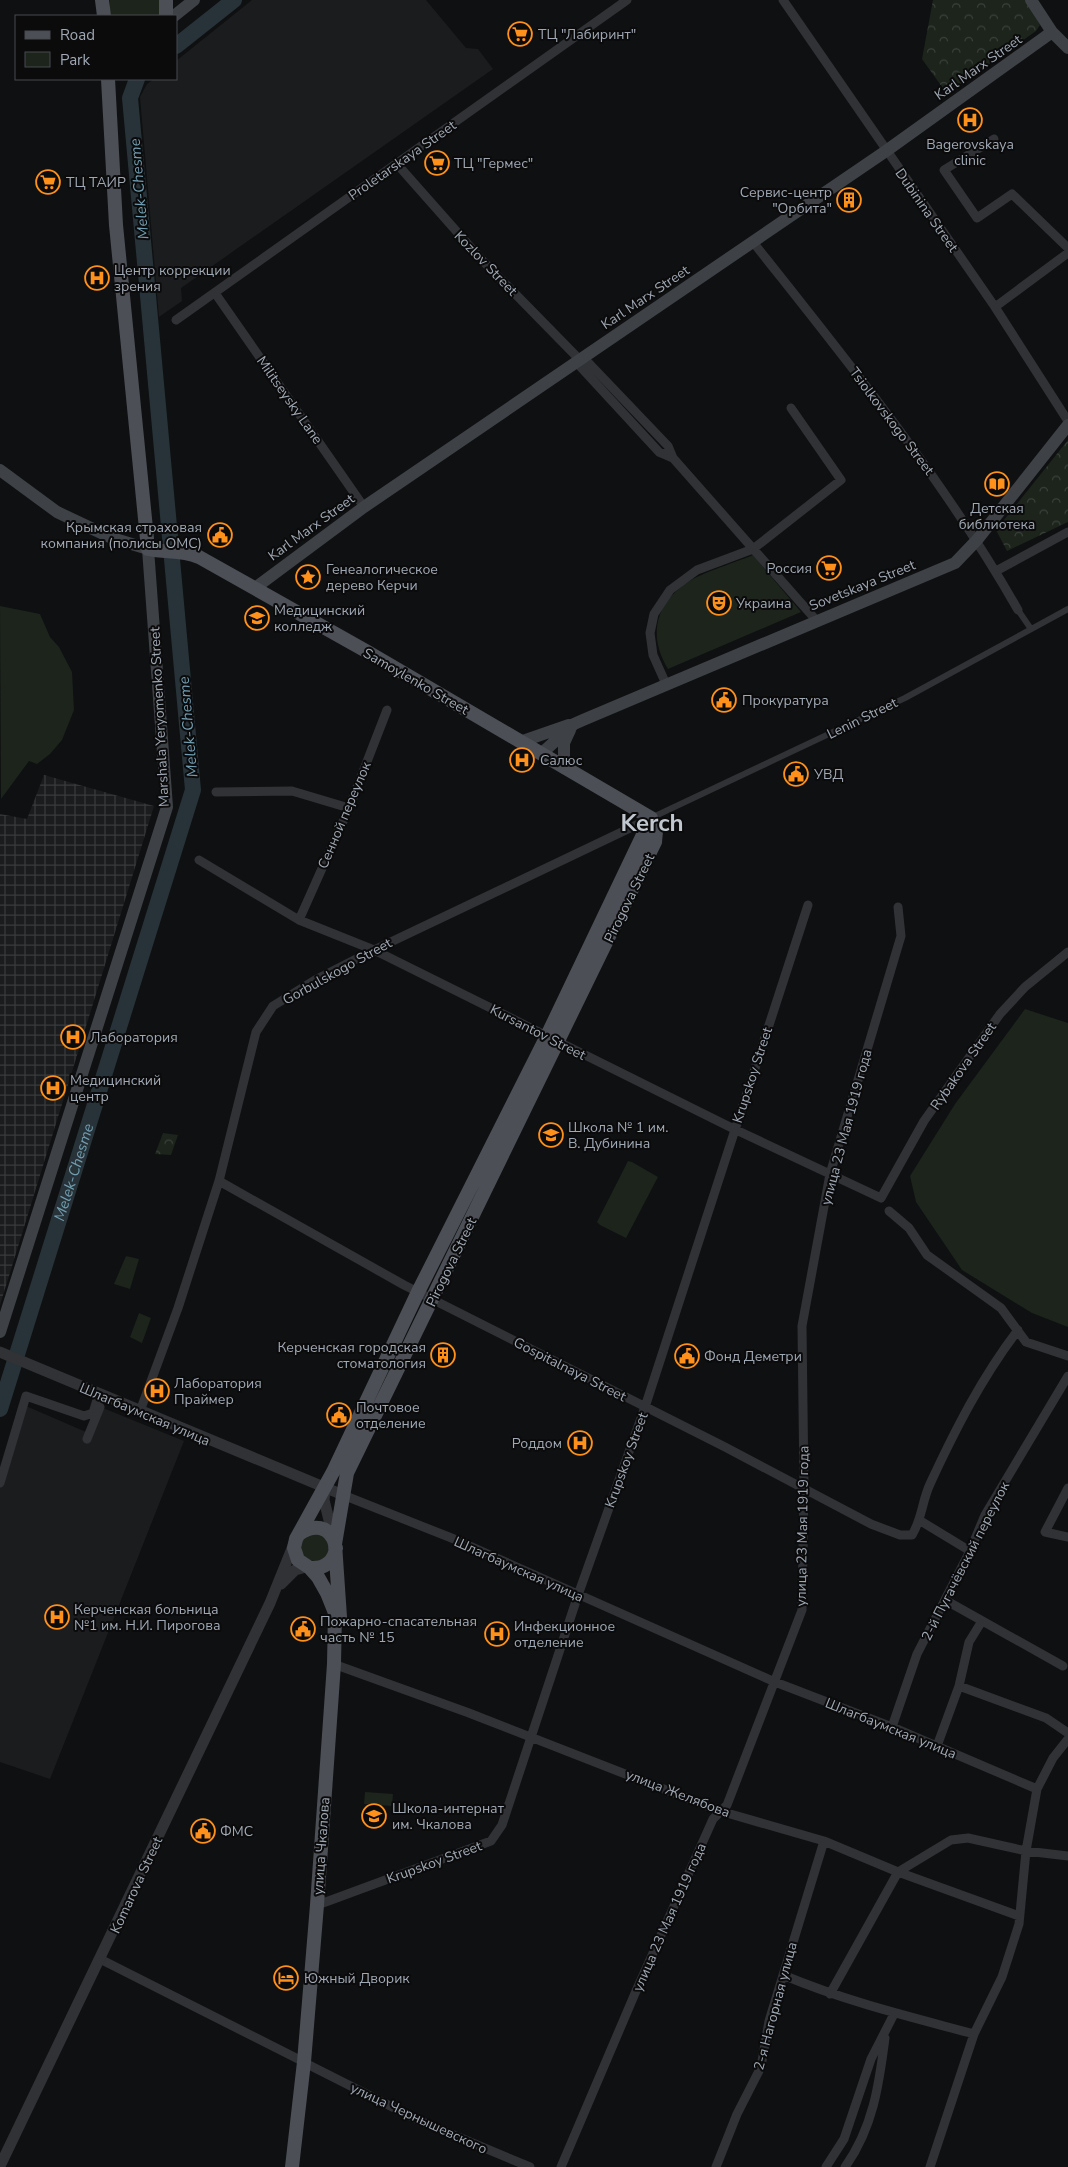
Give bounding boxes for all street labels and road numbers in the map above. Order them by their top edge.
street label: Karl Marx Street [931,30,1026,105]
street label: Proletarskaya Street [345,116,460,205]
street label: Dubinina Street [891,165,963,256]
street label: Kozlov Street [450,227,522,300]
street label: Karl Marx Street [597,261,693,334]
street label: Militseysky Lane [252,352,327,448]
street label: Tsiolkovskogo Street [845,364,938,479]
street label: Karl Marx Street [264,490,358,565]
street label: Sovetskaya Street [806,555,918,615]
street label: Marshala Yeryomenko Street [145,626,174,808]
street label: Samoylenko Street [360,644,472,719]
street label: Lenin Street [824,693,901,744]
street label: Сенной переулок [313,758,376,872]
street label: Pirogova Street [600,850,659,946]
street label: Gorbulskogo Street [279,933,395,1009]
street label: Kursantov Street [487,1000,589,1065]
street label: Rybakova Street [926,1019,1001,1114]
street label: Krupskoy Street [728,1025,777,1126]
street label: улица 23 Мая 1919 года [817,1047,876,1207]
street label: Pirogova Street [422,1214,481,1310]
street label: Gospitalnaya Street [510,1333,629,1406]
street label: Шлагбаумская улица [77,1378,213,1451]
street label: Krupskoy Street [600,1410,653,1510]
street label: улица 23 Мая 1919 года [792,1445,813,1607]
street label: 2-й Пугачёвский переулок [917,1478,1014,1644]
street label: Шлагбаумская улица [451,1532,587,1607]
street label: Шлагбаумская улица [822,1693,959,1764]
street label: улица Желябова [623,1765,733,1822]
street label: улица Чкалова [309,1796,334,1896]
street label: Komarova Street [106,1834,167,1937]
street label: Krupskoy Street [384,1836,484,1889]
street label: улица 23 Мая 1919 года [628,1840,711,1994]
street label: 2-я Нагорная улица [749,1940,802,2072]
street label: улица Чернышевского [347,2078,490,2159]

